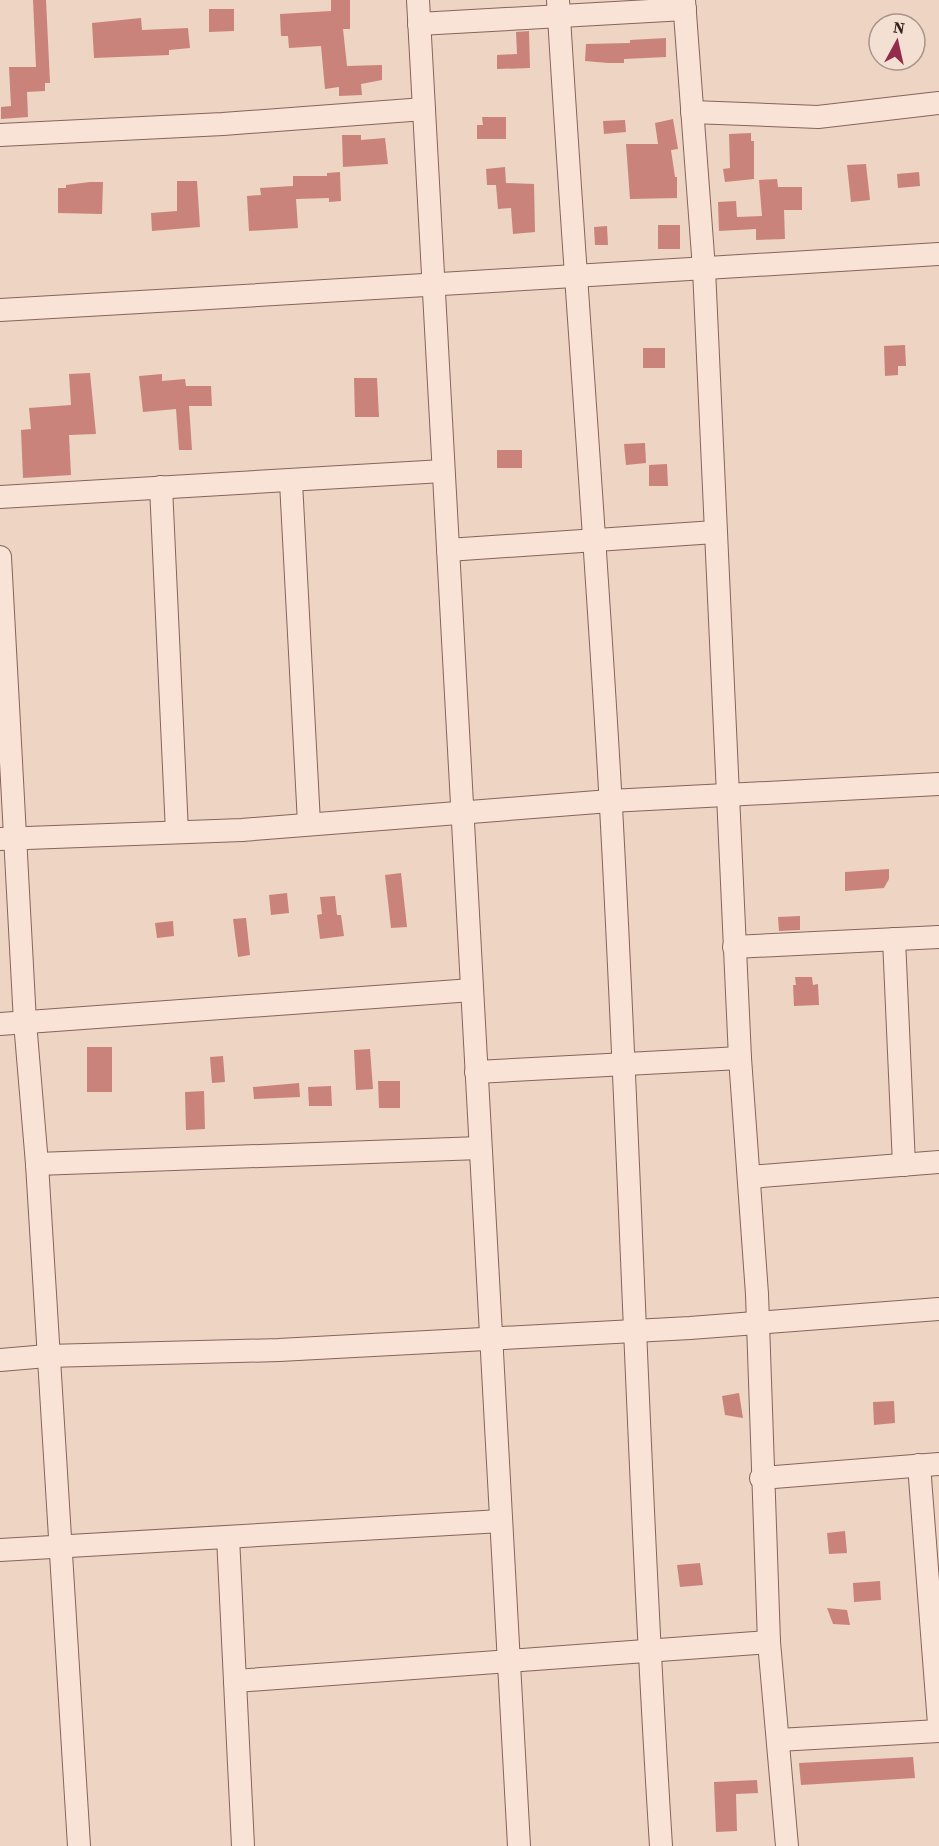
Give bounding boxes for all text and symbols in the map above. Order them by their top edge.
north arrow [867,12,927,72]
text: N [892,15,907,39]

